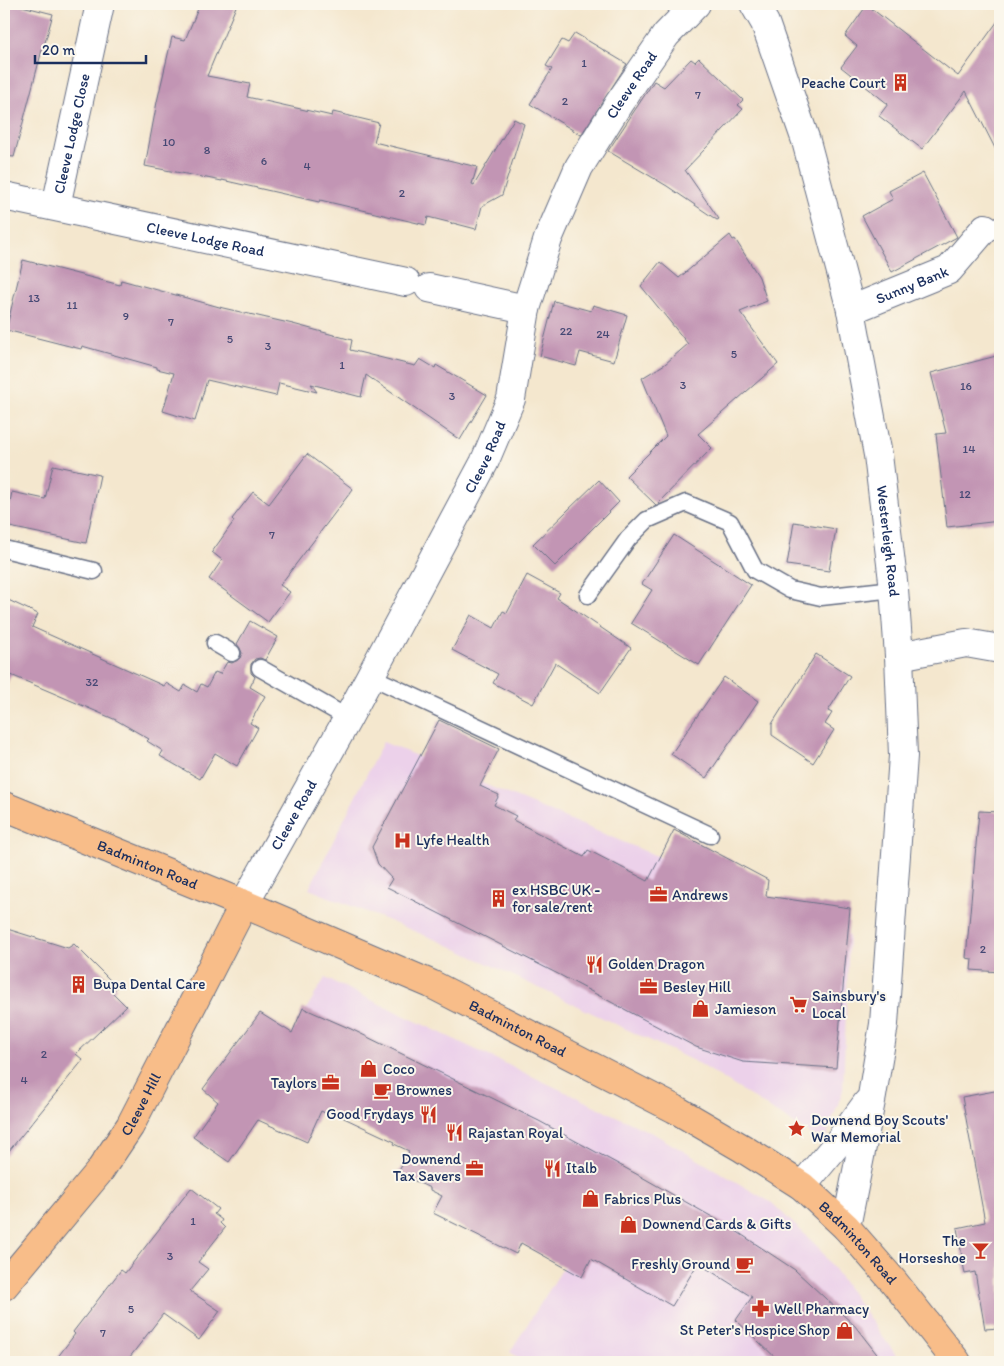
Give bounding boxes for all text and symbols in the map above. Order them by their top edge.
scale bar [35,32,146,64]
text: 20 m [42,41,76,59]
street label: Cleeve Road [602,48,661,122]
house number: 1 [581,56,587,70]
street label: Cleeve Lodge Close [50,72,94,196]
building icon: Peache Court [890,73,910,93]
place label: Peache Court [801,74,886,92]
house number: 7 [695,88,701,102]
house number: 2 [562,94,569,108]
house number: 10 [163,135,175,149]
house number: 8 [204,143,211,157]
house number: 6 [261,154,267,168]
house number: 4 [303,159,311,173]
house number: 2 [399,186,406,200]
street label: Cleeve Lodge Road [145,218,266,260]
street label: Sunny Bank [873,262,951,308]
house number: 13 [28,291,41,305]
house number: 11 [66,298,78,312]
house number: 9 [123,309,129,323]
house number: 7 [168,315,174,329]
house number: 22 [560,324,573,338]
house number: 24 [596,327,610,341]
house number: 5 [227,332,233,346]
house number: 3 [265,339,272,353]
house number: 5 [731,347,737,361]
house number: 1 [339,358,345,372]
house number: 3 [680,378,687,392]
house number: 16 [960,379,972,393]
house number: 3 [449,389,456,403]
street label: Cleeve Road [460,418,510,496]
house number: 14 [963,442,975,456]
street label: Westerleigh Road [873,484,904,598]
house number: 12 [959,487,972,501]
house number: 7 [269,528,275,542]
house number: 32 [86,675,99,689]
street label: Cleeve Road [267,777,321,853]
hospital icon: Lyfe Health [392,830,412,850]
place label: Lyfe Health [416,831,490,849]
street label: Badminton Road [95,836,200,893]
place label: ex HSBC UK - for sale/rent [512,881,600,916]
office icon: Andrews [648,885,668,905]
place label: Andrews [672,886,728,904]
building icon: ex HSBC UK - for sale/rent [488,889,508,909]
house number: 2 [980,942,987,956]
restaurant icon: Golden Dragon [584,954,604,974]
place label: Golden Dragon [608,955,705,973]
building icon: Bupa Dental Care [69,974,89,994]
place label: Bupa Dental Care [93,975,205,993]
office icon: Besley Hill [639,977,659,997]
place label: Besley Hill [663,978,732,996]
place label: Sainsbury's Local [812,987,886,1022]
supermarket icon: Sainsbury's Local [788,995,808,1015]
street label: Badminton Road [466,996,569,1061]
shop icon: Jamieson [691,999,711,1019]
place label: Jamieson [715,1000,777,1018]
house number: 2 [41,1047,48,1061]
shop icon: Coco [359,1059,379,1079]
place label: Coco [383,1060,415,1078]
street label: Cleeve Hill [117,1069,165,1139]
house number: 4 [20,1073,28,1087]
office icon: Taylors [321,1073,341,1093]
place label: Taylors [271,1074,317,1092]
cafe icon: Brownes [372,1080,392,1100]
place label: Brownes [396,1081,452,1099]
restaurant icon: Good Frydays [418,1104,438,1124]
place label: Good Frydays [326,1105,414,1123]
place label: Downend Boy Scouts' War Memorial [811,1111,948,1146]
place icon: Downend Boy Scouts' War Memorial [787,1119,807,1139]
restaurant icon: Rajastan Royal [444,1123,464,1143]
place label: Rajastan Royal [468,1124,564,1142]
place label: Downend Tax Savers [393,1150,462,1185]
office icon: Downend Tax Savers [465,1158,485,1178]
restaurant icon: Italb [542,1158,562,1178]
place label: Italb [566,1159,597,1177]
shop icon: Fabrics Plus [580,1189,600,1209]
place label: Fabrics Plus [604,1190,682,1208]
street label: Badminton Road [815,1197,901,1288]
house number: 1 [190,1214,196,1228]
shop icon: Downend Cards & Gifts [618,1214,638,1234]
place label: Downend Cards & Gifts [642,1215,792,1233]
place label: The Horseshoe [899,1232,966,1267]
bar icon: The Horseshoe [970,1240,990,1260]
house number: 3 [167,1249,174,1263]
cafe icon: Freshly Ground [734,1254,754,1274]
place label: Freshly Ground [631,1255,730,1273]
pharmacy icon: Well Pharmacy [750,1299,770,1319]
place label: Well Pharmacy [774,1300,869,1318]
house number: 5 [128,1302,134,1316]
shop icon: St Peter's Hospice Shop [834,1320,854,1340]
place label: St Peter's Hospice Shop [680,1321,830,1339]
house number: 7 [100,1326,106,1340]

